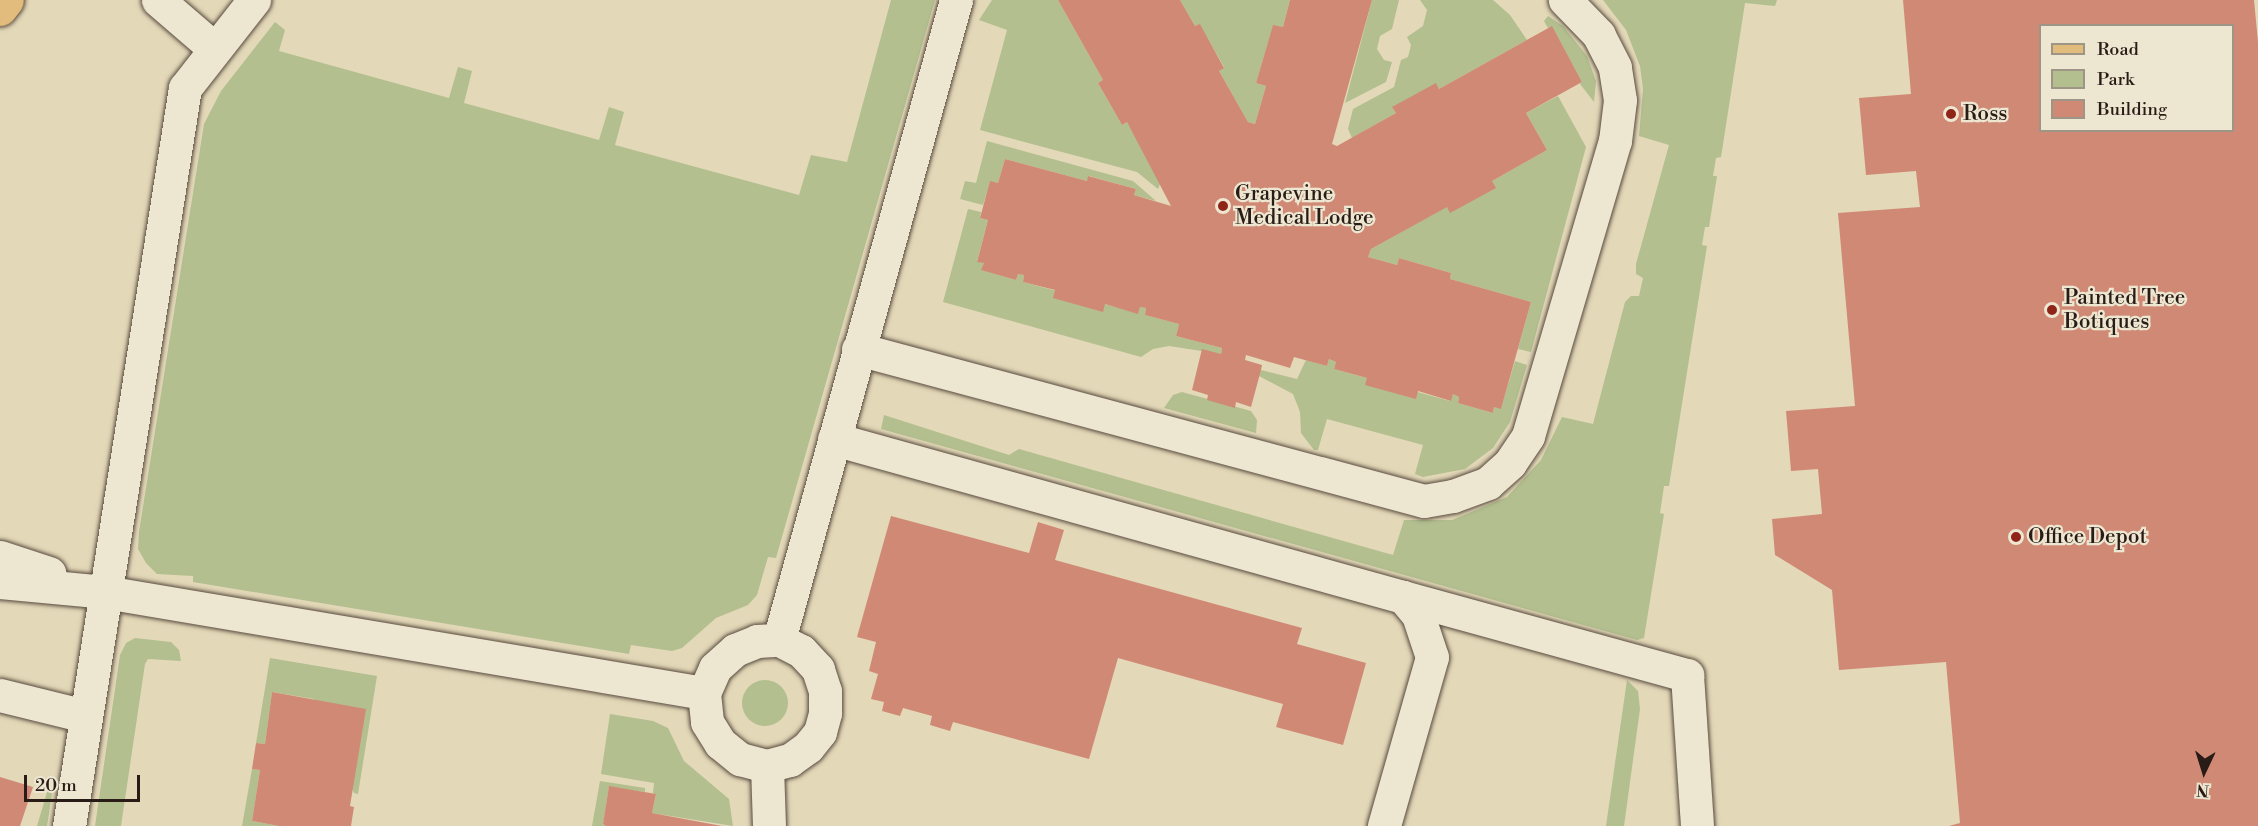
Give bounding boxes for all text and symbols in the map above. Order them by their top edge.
legend [2039,24,2234,132]
text: Road [2097,38,2139,61]
text: Park [2097,68,2134,91]
text: Building [2097,98,2167,121]
place label: Ross [1963,101,2008,127]
marker: Ross [1944,107,1958,121]
place label: Grapevine Medical Lodge [1235,181,1374,231]
marker: Grapevine Medical Lodge [1216,199,1230,213]
place label: Painted Tree Botiques [2064,285,2185,335]
marker: Painted Tree Botiques [2045,303,2059,317]
place label: Office Depot [2028,524,2147,550]
marker: Office Depot [2009,530,2023,544]
north arrow [2174,742,2234,802]
scale bar [27,763,142,801]
text: 20 m [35,774,77,797]
text: N [2196,780,2210,800]

